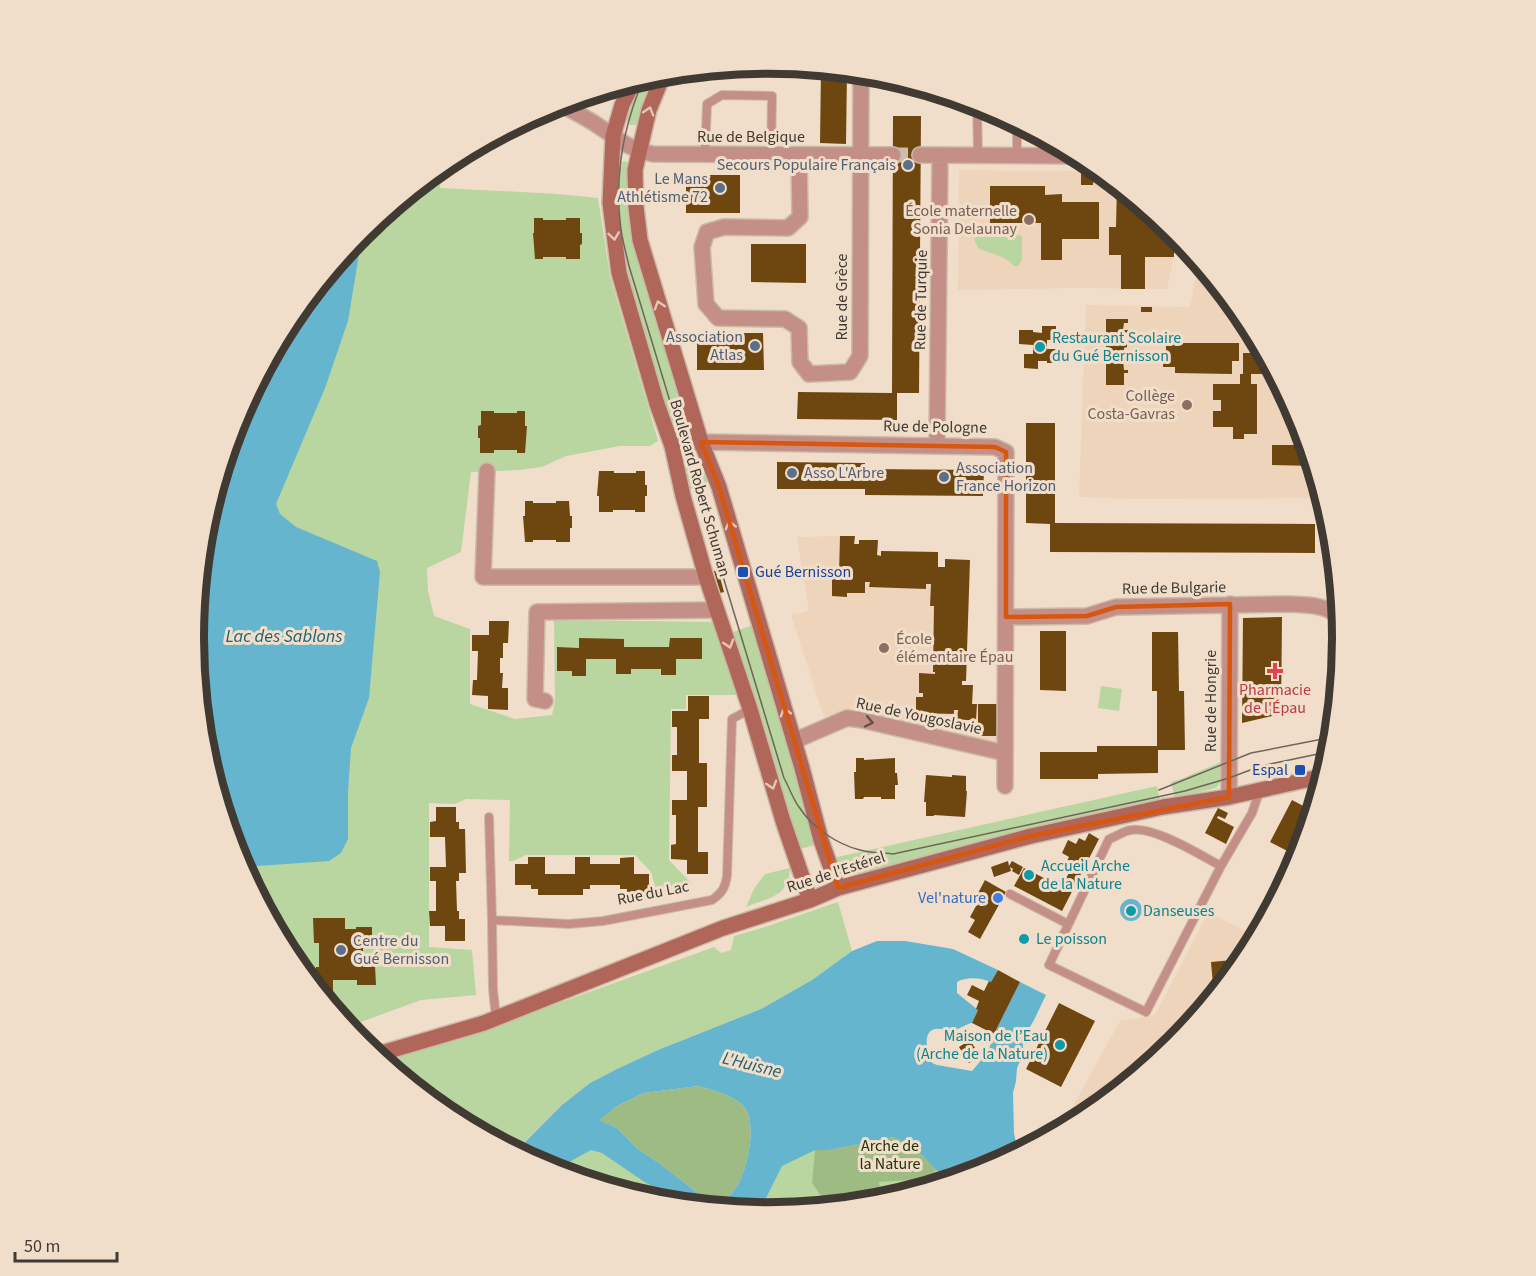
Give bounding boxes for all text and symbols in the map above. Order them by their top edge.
one-way arrow [642,106,655,117]
street label: Rue de Belgique [697,126,805,148]
place label: Secours Populaire Français [717,154,896,176]
marker: Secours Populaire Français [901,158,915,172]
place label: Le Mans Athlétisme 72 [617,168,708,208]
marker: Le Mans Athlétisme 72 [713,181,727,195]
place label: École maternelle Sonia Delaunay [905,200,1018,240]
marker: École maternelle Sonia Delaunay [1022,213,1036,227]
one-way arrow [608,231,620,241]
street label: Rue de Turquie [909,250,933,350]
street label: Rue de Grèce [831,253,853,341]
one-way arrow [654,300,666,311]
place label: Association Atlas [666,326,743,366]
place label: Restaurant Scolaire du Gué Bernisson [1052,327,1181,367]
marker: Association Atlas [748,339,762,353]
marker: Restaurant Scolaire du Gué Bernisson [1033,340,1047,354]
place label: Collège Costa-Gavras [1087,385,1175,425]
street label: Boulevard Robert Schuman [664,397,736,579]
marker: Collège Costa-Gavras [1180,398,1194,412]
street label: Rue de Pologne [883,415,987,439]
place label: Association France Horizon [956,457,1056,497]
place label: Asso L'Arbre [804,462,884,484]
marker: Asso L'Arbre [785,466,799,480]
marker: Association France Horizon [937,470,951,484]
one-way arrow [725,520,737,531]
place label: Gué Bernisson [755,561,851,583]
marker: Gué Bernisson [736,565,750,579]
street label: Rue de Bulgarie [1122,576,1226,600]
water label: Lac des Sablons [225,624,343,649]
place label: École élémentaire Épau [896,628,1013,668]
one-way arrow [722,638,734,649]
marker: École élémentaire Épau [877,641,891,655]
street label: Rue de Hongrie [1200,650,1222,752]
marker: Pharmacie de l'Épau [1268,664,1282,678]
place label: Pharmacie de l'Épau [1239,679,1311,719]
street label: Rue de Yougoslavie [854,692,984,740]
one-way arrow [780,707,792,718]
one-way arrow [863,714,873,727]
place label: Espal [1252,759,1288,781]
marker: Espal [1293,763,1307,777]
one-way arrow [765,779,777,790]
street label: Rue de l'Estérel [784,846,888,898]
place label: Accueil Arche de la Nature [1041,855,1130,895]
marker: Accueil Arche de la Nature [1022,868,1036,882]
street label: Rue du Lac [615,875,691,911]
place label: Vel'nature [918,887,986,909]
marker: Vel'nature [991,891,1005,905]
place label: Danseuses [1143,900,1215,922]
marker: Danseuses [1124,904,1138,918]
place label: Le poisson [1036,928,1107,950]
place label: Centre du Gué Bernisson [353,930,449,970]
marker: Le poisson [1017,932,1031,946]
marker: Centre du Gué Bernisson [334,943,348,957]
place label: Maison de l’Eau (Arche de la Nature) [916,1025,1048,1065]
marker: Maison de l’Eau (Arche de la Nature) [1053,1038,1067,1052]
water label: L'Huisne [720,1046,785,1085]
park label: Arche de la Nature [860,1135,921,1175]
scale bar [15,1225,117,1263]
text: 50 m [24,1234,60,1259]

